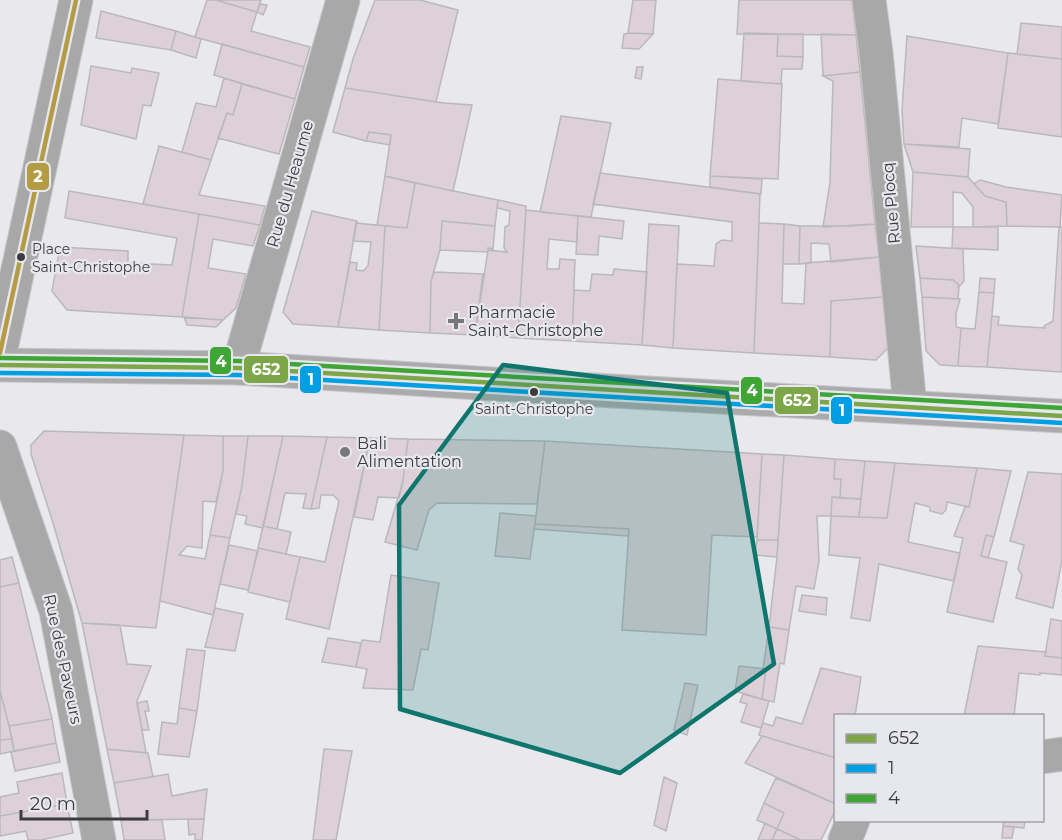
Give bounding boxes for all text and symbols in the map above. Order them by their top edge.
street label: Rue du Heaume [263,118,317,250]
street label: Rue Plocq [878,161,904,245]
line badge: 2 [26,162,50,191]
text: 2 [33,167,43,186]
place label: Place Saint-Christophe [32,240,150,276]
marker: Place Saint-Christophe [15,251,27,263]
place label: Pharmacie Saint-Christophe [468,303,603,340]
marker: Pharmacie Saint-Christophe [449,314,463,328]
line badge: 4 [209,346,232,375]
text: 4 [215,352,227,371]
line badge: 652 [243,355,289,384]
text: 652 [251,360,281,379]
line badge: 1 [299,365,322,394]
text: 1 [308,370,314,389]
line badge: 4 [740,376,763,405]
text: 4 [746,381,758,400]
marker: Saint-Christophe [528,386,540,398]
line badge: 652 [774,386,819,415]
text: 652 [782,391,812,410]
line badge: 1 [830,396,853,425]
place label: Saint-Christophe [475,400,593,418]
text: 1 [839,401,845,420]
place label: Bali Alimentation [357,434,462,471]
marker: Bali Alimentation [338,445,352,459]
street label: Rue des Paveurs [40,592,86,726]
legend [834,714,1044,822]
text: 652 [888,727,919,749]
text: 1 [888,757,895,779]
scale bar [21,783,147,821]
text: 4 [888,787,900,809]
text: 20 m [30,793,76,815]

